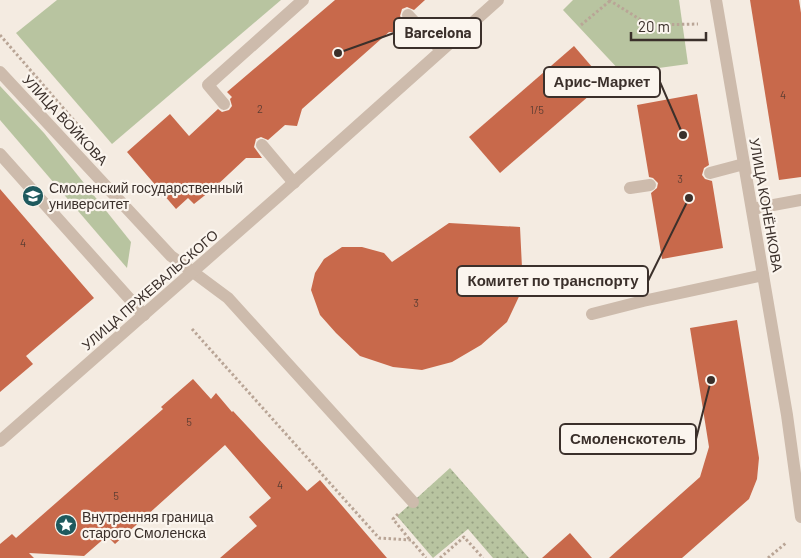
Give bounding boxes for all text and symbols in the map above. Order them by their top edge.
scale bar [631,10,706,42]
text: 20 m [638,17,670,35]
callout: Barcelona [394,18,481,48]
text: Barcelona [404,23,472,41]
callout: Арис-Маркет [544,67,660,97]
street label: УЛИЦА ВОЙКОВА [19,71,112,169]
text: Арис-Маркет [554,72,650,90]
house number: 4 [780,88,786,101]
house number: 2 [257,102,263,115]
house number: 1/5 [530,103,544,116]
street label: УЛИЦА КОНЁНКОВА [746,137,787,274]
house number: 3 [677,172,683,185]
place label: Смоленский государственный университет [49,179,243,212]
school or university icon: Смоленский государственный университет [21,184,45,208]
street label: УЛИЦА ПРЖЕВАЛЬСКОГО [78,226,221,353]
house number: 4 [20,236,26,249]
callout: Комитет по транспорту [457,266,648,296]
text: Комитет по транспорту [467,271,639,289]
house number: 3 [413,296,419,309]
house number: 5 [186,415,192,428]
callout: Смоленскотель [560,424,696,454]
text: Смоленскотель [570,429,686,447]
house number: 4 [277,478,283,491]
house number: 5 [113,489,119,502]
place label: Внутренняя граница старого Смоленска [82,508,214,541]
place icon: Внутренняя граница старого Смоленска [54,513,78,537]

